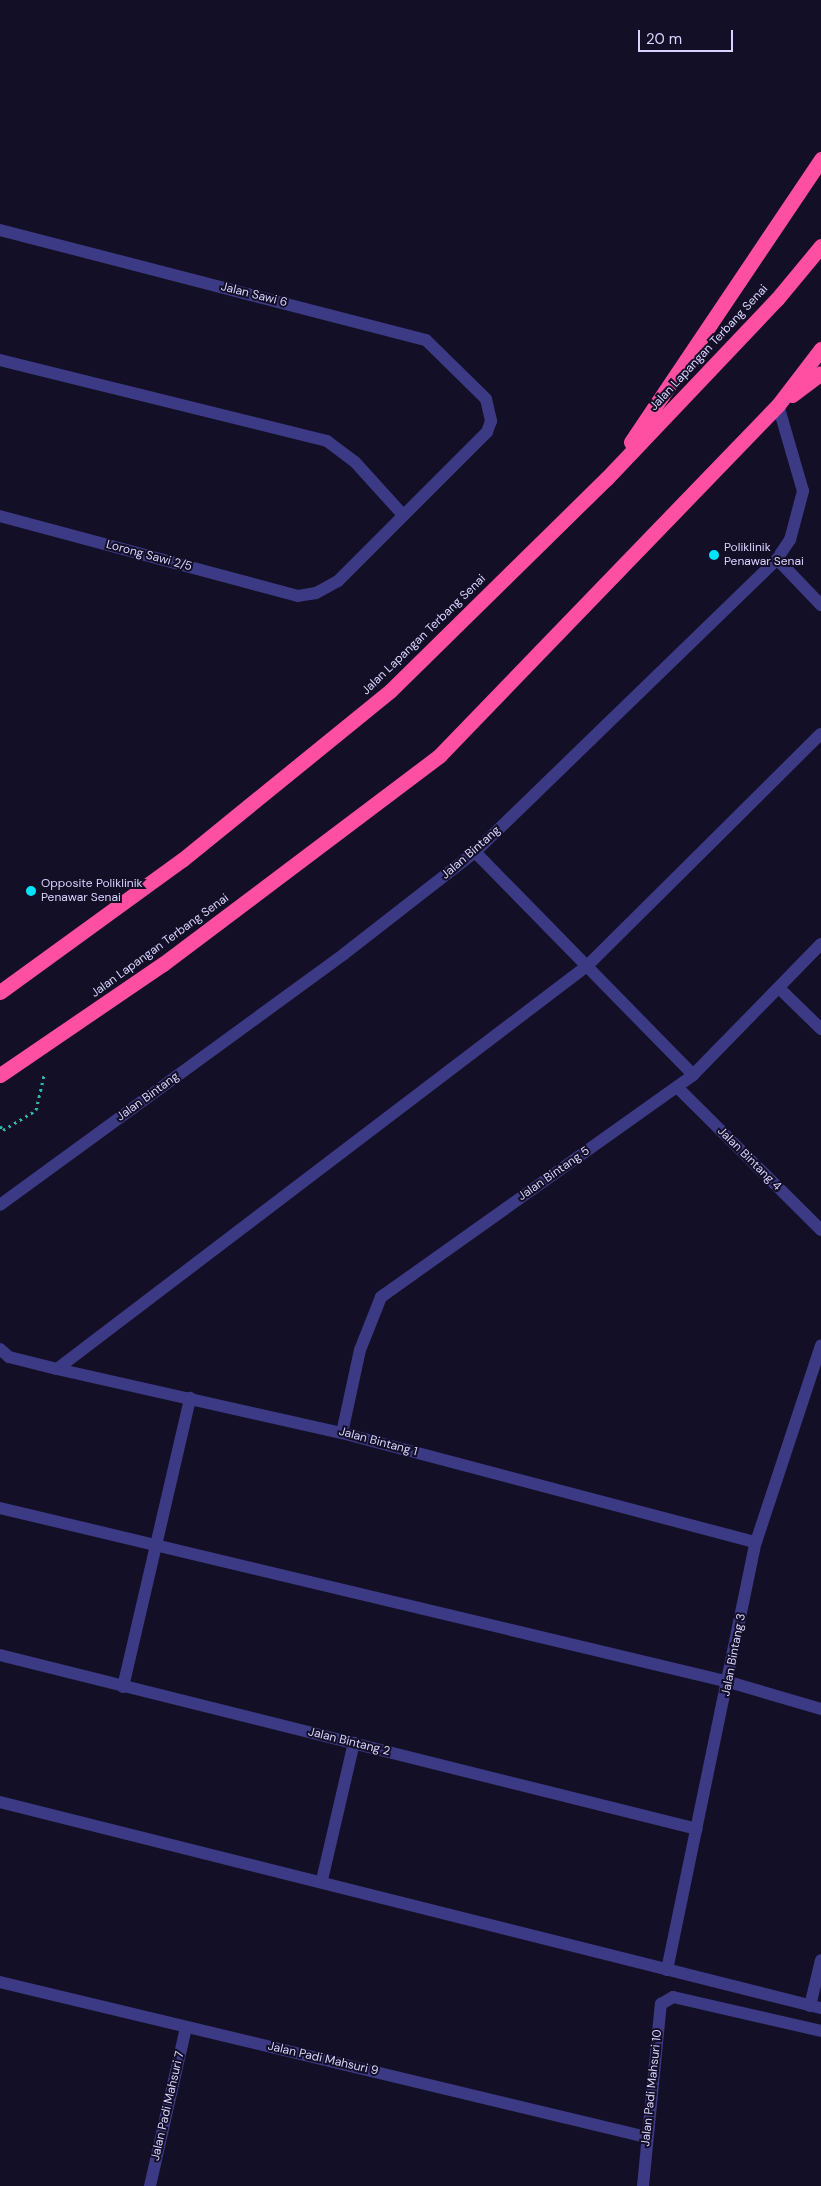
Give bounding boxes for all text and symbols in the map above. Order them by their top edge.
scale bar [641,20,736,52]
text: 20 m [646,29,682,49]
street label: Jalan Sawi 6 [219,280,289,310]
street label: Jalan Lapangan Terbang Senai [647,282,771,414]
street label: Lorong Sawi 2/5 [104,538,194,574]
place label: Poliklinik Penawar Senai [724,541,804,569]
marker: Poliklinik Penawar Senai [708,549,720,561]
street label: Jalan Lapangan Terbang Senai [359,572,489,698]
street label: Jalan Bintang [438,823,504,883]
place label: Opposite Poliklinik Penawar Senai [41,877,143,905]
marker: Opposite Poliklinik Penawar Senai [25,885,37,897]
street label: Jalan Lapangan Terbang Senai [88,891,232,1001]
street label: Jalan Bintang [114,1070,182,1124]
street label: Jalan Bintang 4 [714,1124,784,1194]
street label: Jalan Bintang 5 [515,1144,593,1204]
street label: Jalan Bintang 1 [337,1425,419,1459]
street label: Jalan Bintang 3 [719,1612,749,1698]
street label: Jalan Bintang 2 [307,1725,391,1759]
street label: Jalan Padi Mahsuri 10 [639,2029,665,2147]
street label: Jalan Padi Mahsuri 9 [266,2039,380,2079]
street label: Jalan Padi Mahsuri 7 [148,2050,188,2162]

